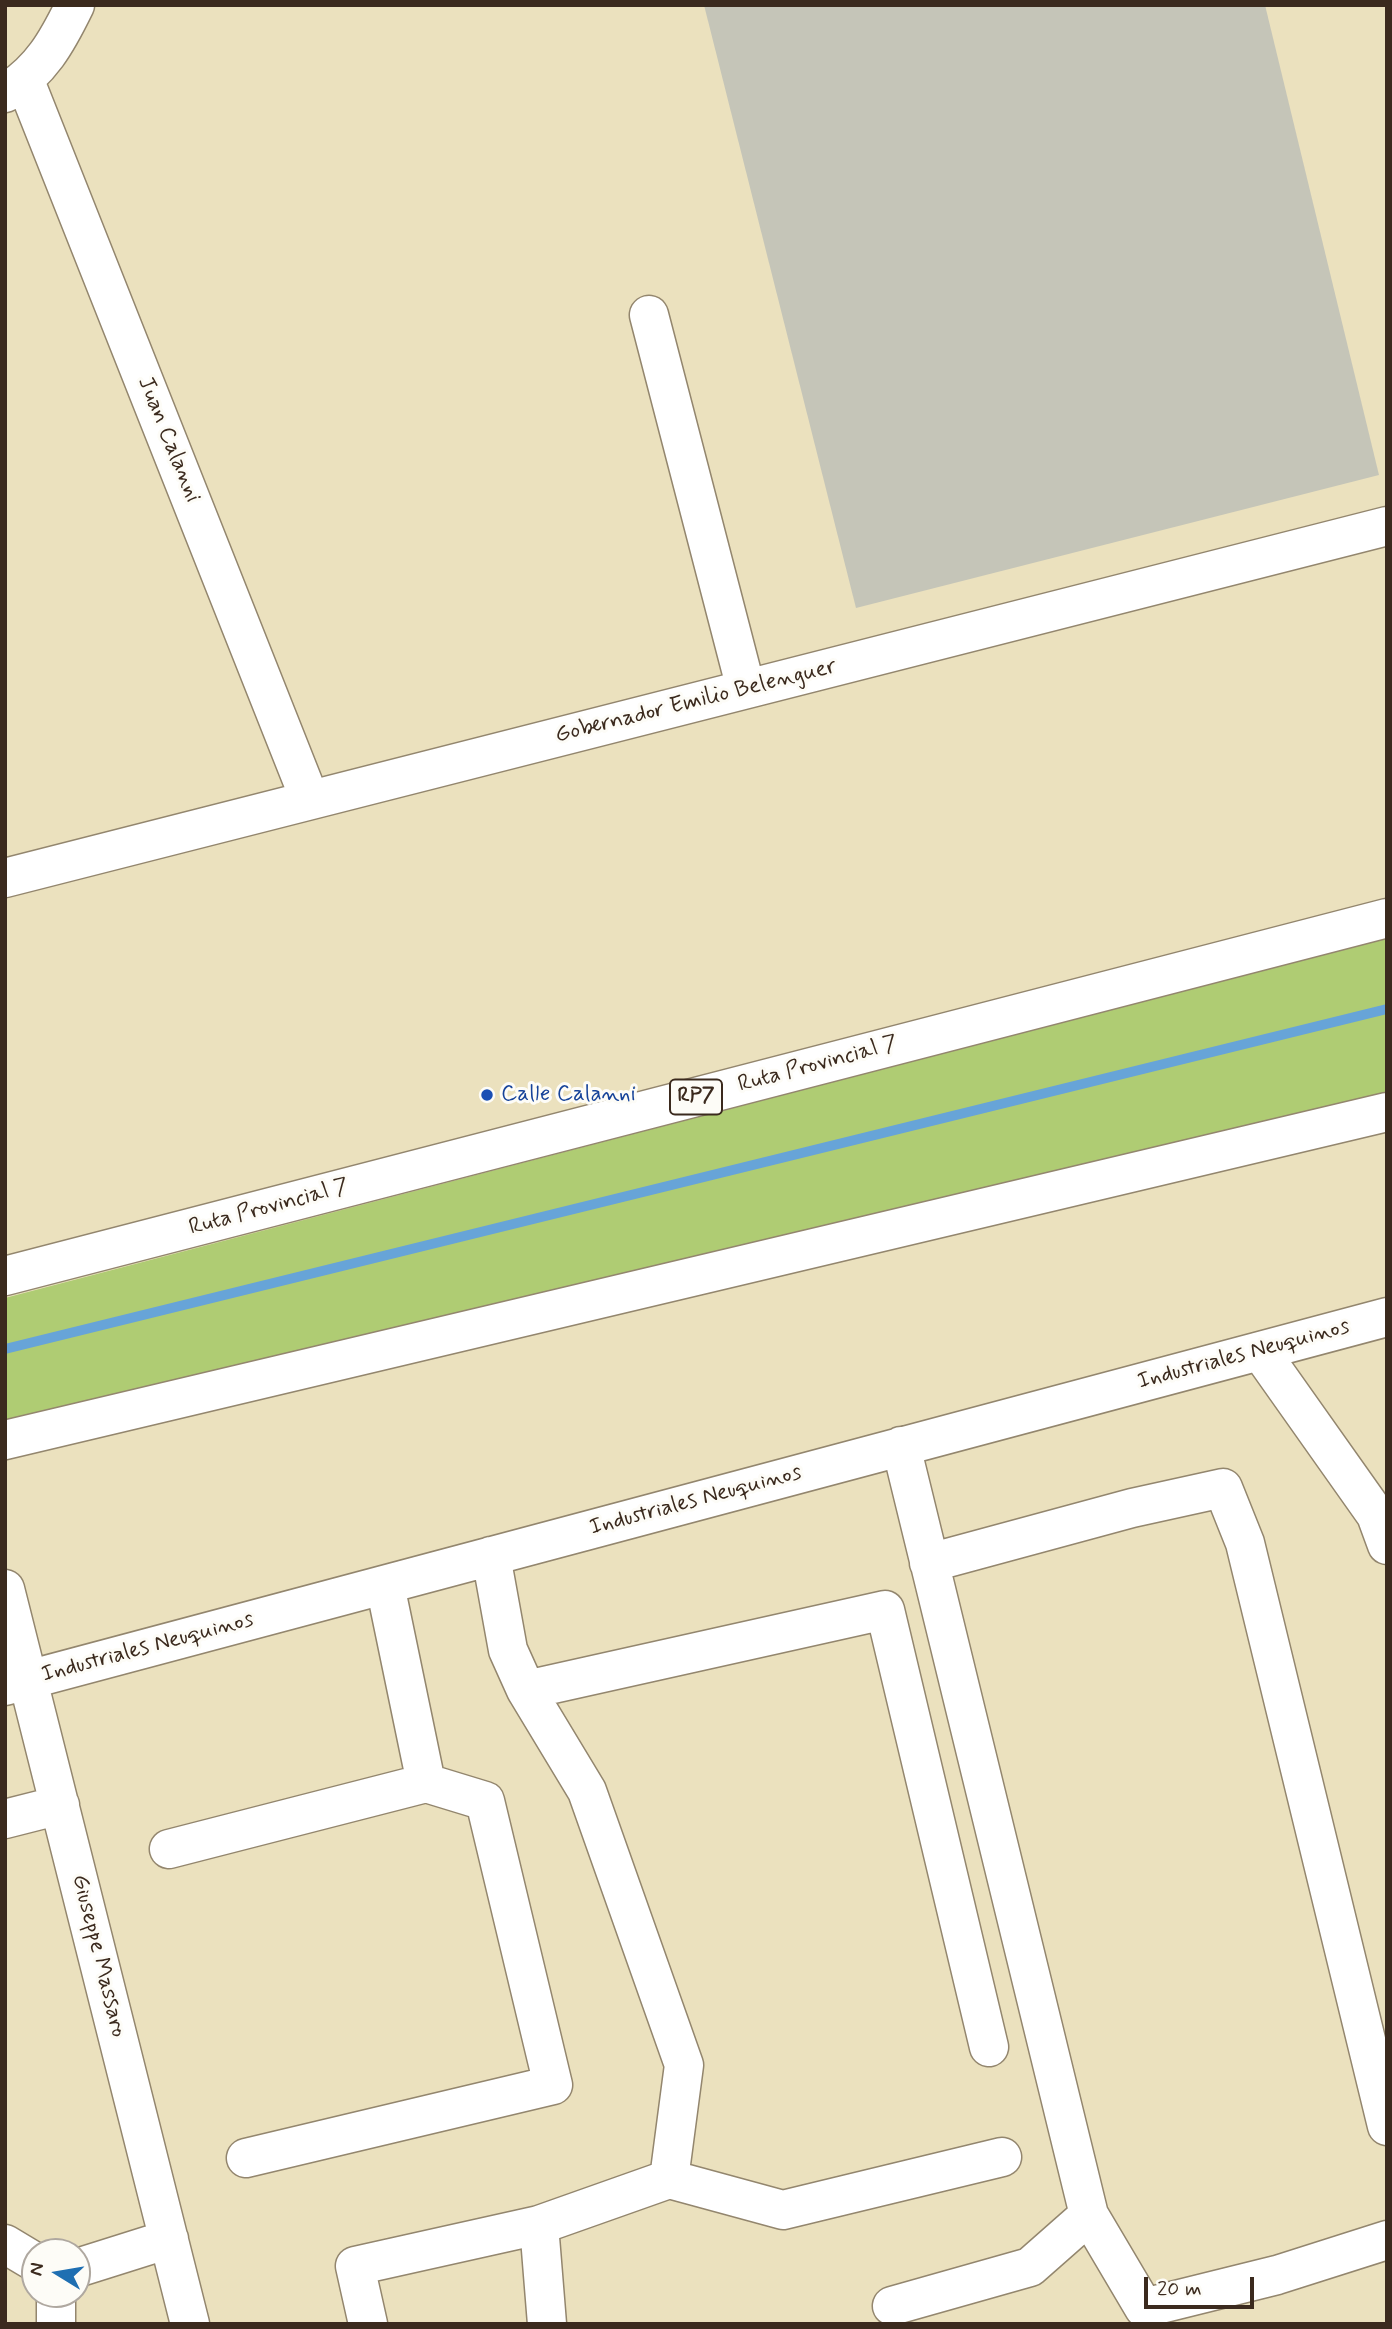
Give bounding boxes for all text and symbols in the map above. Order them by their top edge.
street label: Juan Calanni [130,373,206,507]
street label: Gobernador Emilio Belenguer [552,654,840,750]
street label: Ruta Provincial 7 [735,1030,901,1100]
road number: RP7 [670,1080,722,1114]
place label: Calle Calanni [501,1081,636,1109]
marker: Calle Calanni [479,1087,495,1103]
street label: Ruta Provincial 7 [186,1173,352,1243]
street label: Industriales Neuquinos [1135,1313,1353,1397]
street label: Industriales Neuquinos [587,1459,805,1543]
street label: Industriales Neuquinos [39,1606,257,1690]
street label: Giuseppe Massaro [64,1872,132,2040]
north arrow [21,2238,91,2308]
text: N [23,2261,50,2278]
scale bar [1147,2262,1257,2306]
text: 20 m [1157,2275,1202,2303]

